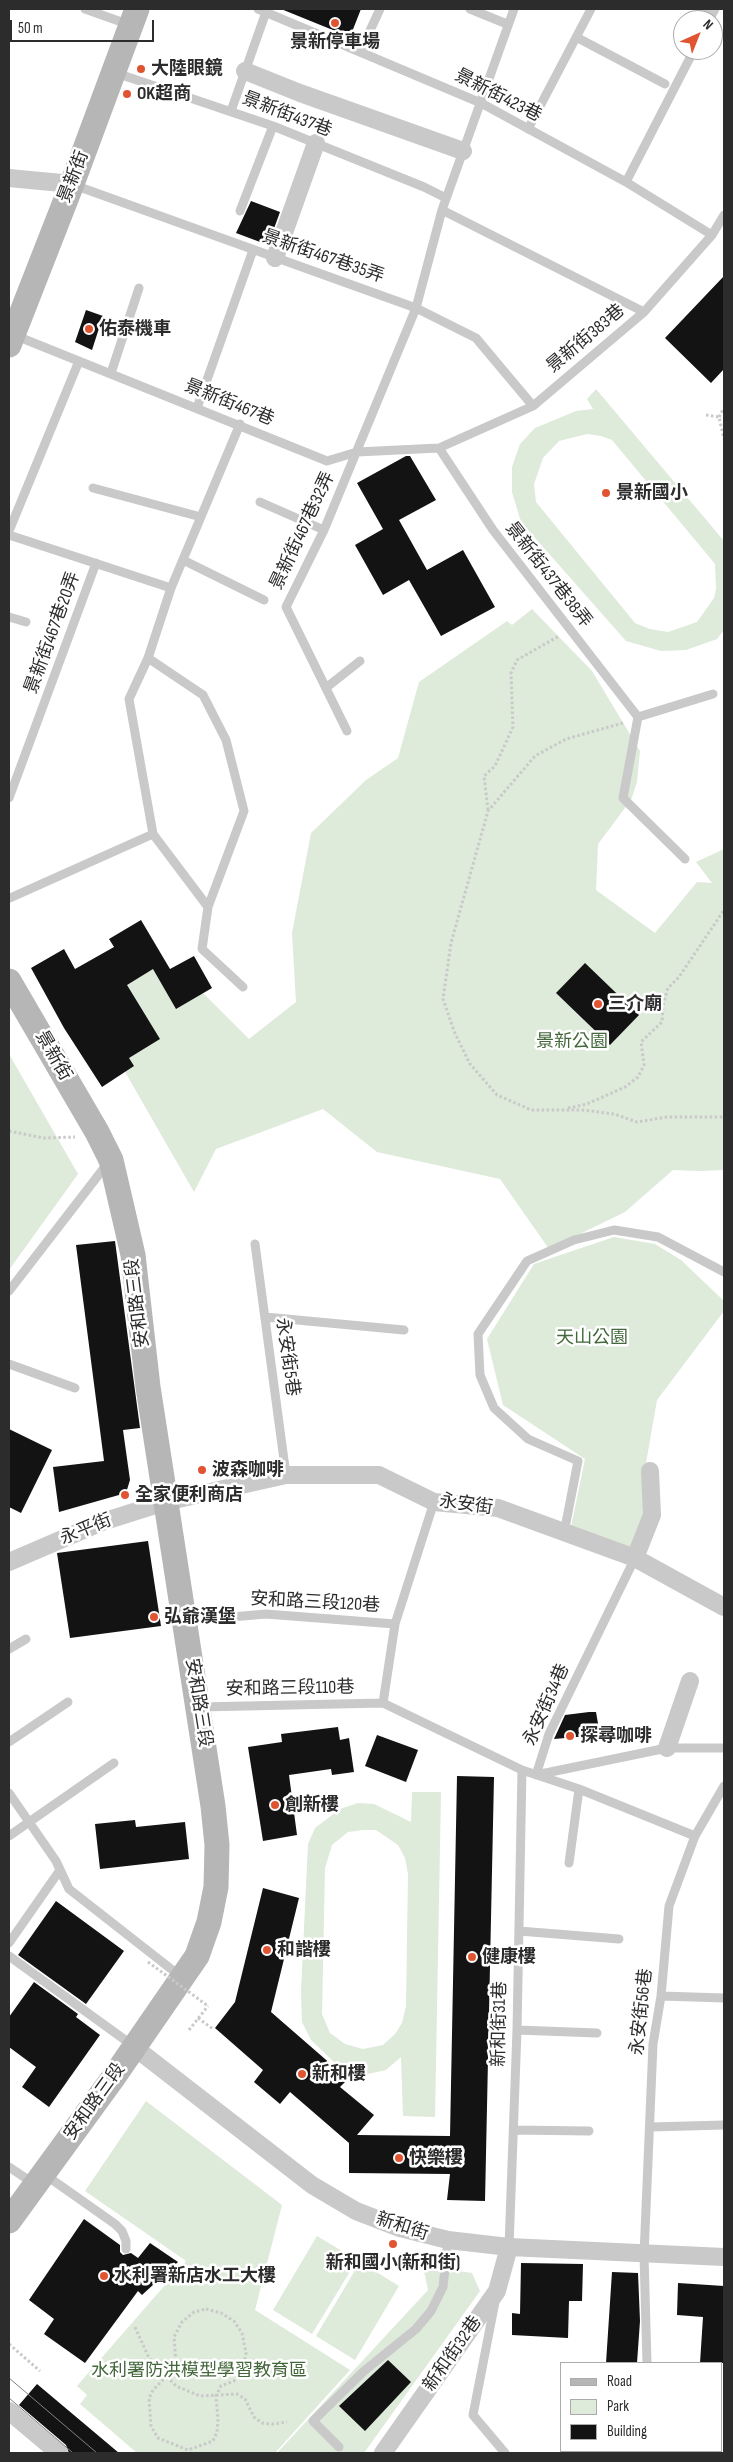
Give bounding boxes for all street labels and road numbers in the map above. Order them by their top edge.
street label: 景新街423巷 [451,65,545,127]
street label: 景新街437巷 [239,88,335,142]
street label: 景新街 [54,148,94,206]
street label: 景新街467巷35弄 [259,226,387,288]
street label: 景新街383巷 [543,300,629,378]
street label: 景新街467巷 [181,375,277,431]
street label: 景新街467巷32弄 [266,469,340,593]
street label: 景新街437巷38弄 [500,518,596,632]
street label: 景新街467巷20弄 [21,569,85,697]
street label: 景新街 [30,1027,76,1085]
street label: 安和路三段 [122,1257,154,1349]
street label: 永安街5巷 [271,1316,303,1398]
street label: 永安街 [438,1491,494,1519]
street label: 永平街 [57,1510,115,1550]
street label: 安和路三段120巷 [250,1589,380,1617]
street label: 安和路三段 [180,1657,216,1749]
street label: 永安街34巷 [519,1661,575,1749]
street label: 安和路三段110巷 [226,1677,354,1701]
street label: 永安街56巷 [627,1968,657,2056]
street label: 新和街31巷 [488,1981,512,2067]
street label: 安和路三段 [60,2059,130,2145]
street label: 新和街 [373,2208,431,2246]
street label: 新和街32巷 [419,2312,487,2396]

